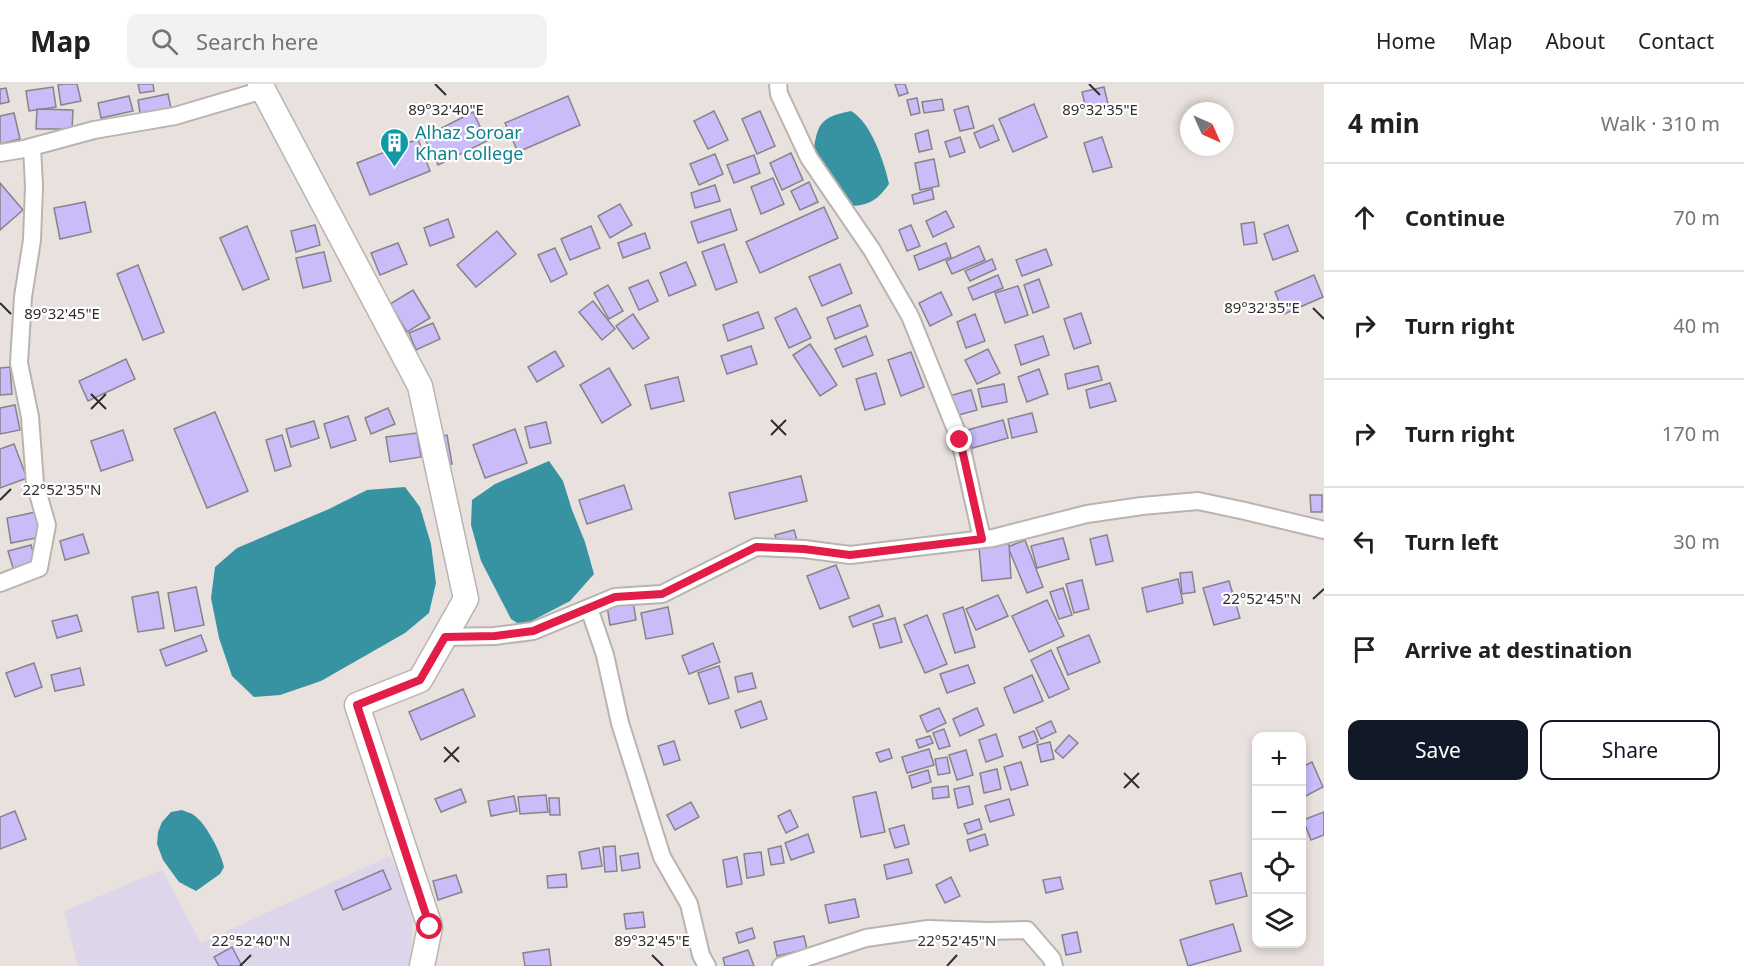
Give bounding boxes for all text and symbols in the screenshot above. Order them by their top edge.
search box [127,14,547,68]
text: Map [30,22,91,60]
icon: search [148,25,181,58]
text: Search here [196,26,318,56]
text: Home [1376,27,1436,55]
text: Map [1469,27,1512,55]
text: About [1545,27,1605,55]
text: Contact [1638,27,1714,55]
text: 89°32'40"E [408,99,484,119]
text: 89°32'35"E [1062,99,1138,119]
north arrow [1180,102,1234,156]
text: 4 min [1348,105,1420,141]
text: Walk · 310 m [1601,110,1720,137]
place label: Alhaz Soroar Khan college [415,120,523,165]
building icon: Alhaz Soroar Khan college [378,126,410,168]
icon: ahead [1348,201,1381,234]
text: Continue [1405,202,1505,232]
text: 70 m [1673,204,1720,231]
text: 89°32'35"E [1224,297,1300,317]
text: 89°32'45"E [24,303,100,323]
icon: right [1348,309,1381,342]
text: Turn right [1405,310,1515,340]
text: 40 m [1673,312,1720,339]
icon: right [1348,417,1381,450]
text: Turn right [1405,418,1515,448]
text: 170 m [1662,420,1720,447]
route end [946,426,972,452]
text: 22°52'35"N [23,479,101,499]
icon: left [1348,525,1381,558]
text: Turn left [1405,526,1499,556]
text: 30 m [1673,528,1720,555]
text: 22°52'45"N [1223,588,1301,608]
icon: arrive [1348,633,1381,666]
text: Arrive at destination [1405,634,1632,664]
button: Save [1348,720,1528,780]
button: Share [1540,720,1720,780]
map controls [1252,732,1306,948]
button: + [1252,732,1306,786]
button: − [1252,786,1306,840]
button: locate [1252,840,1306,894]
button: layers [1252,894,1306,948]
route start [416,913,442,939]
text: 22°52'40"N [212,930,290,950]
text: 89°32'45"E [614,930,690,950]
text: 22°52'45"N [918,930,996,950]

